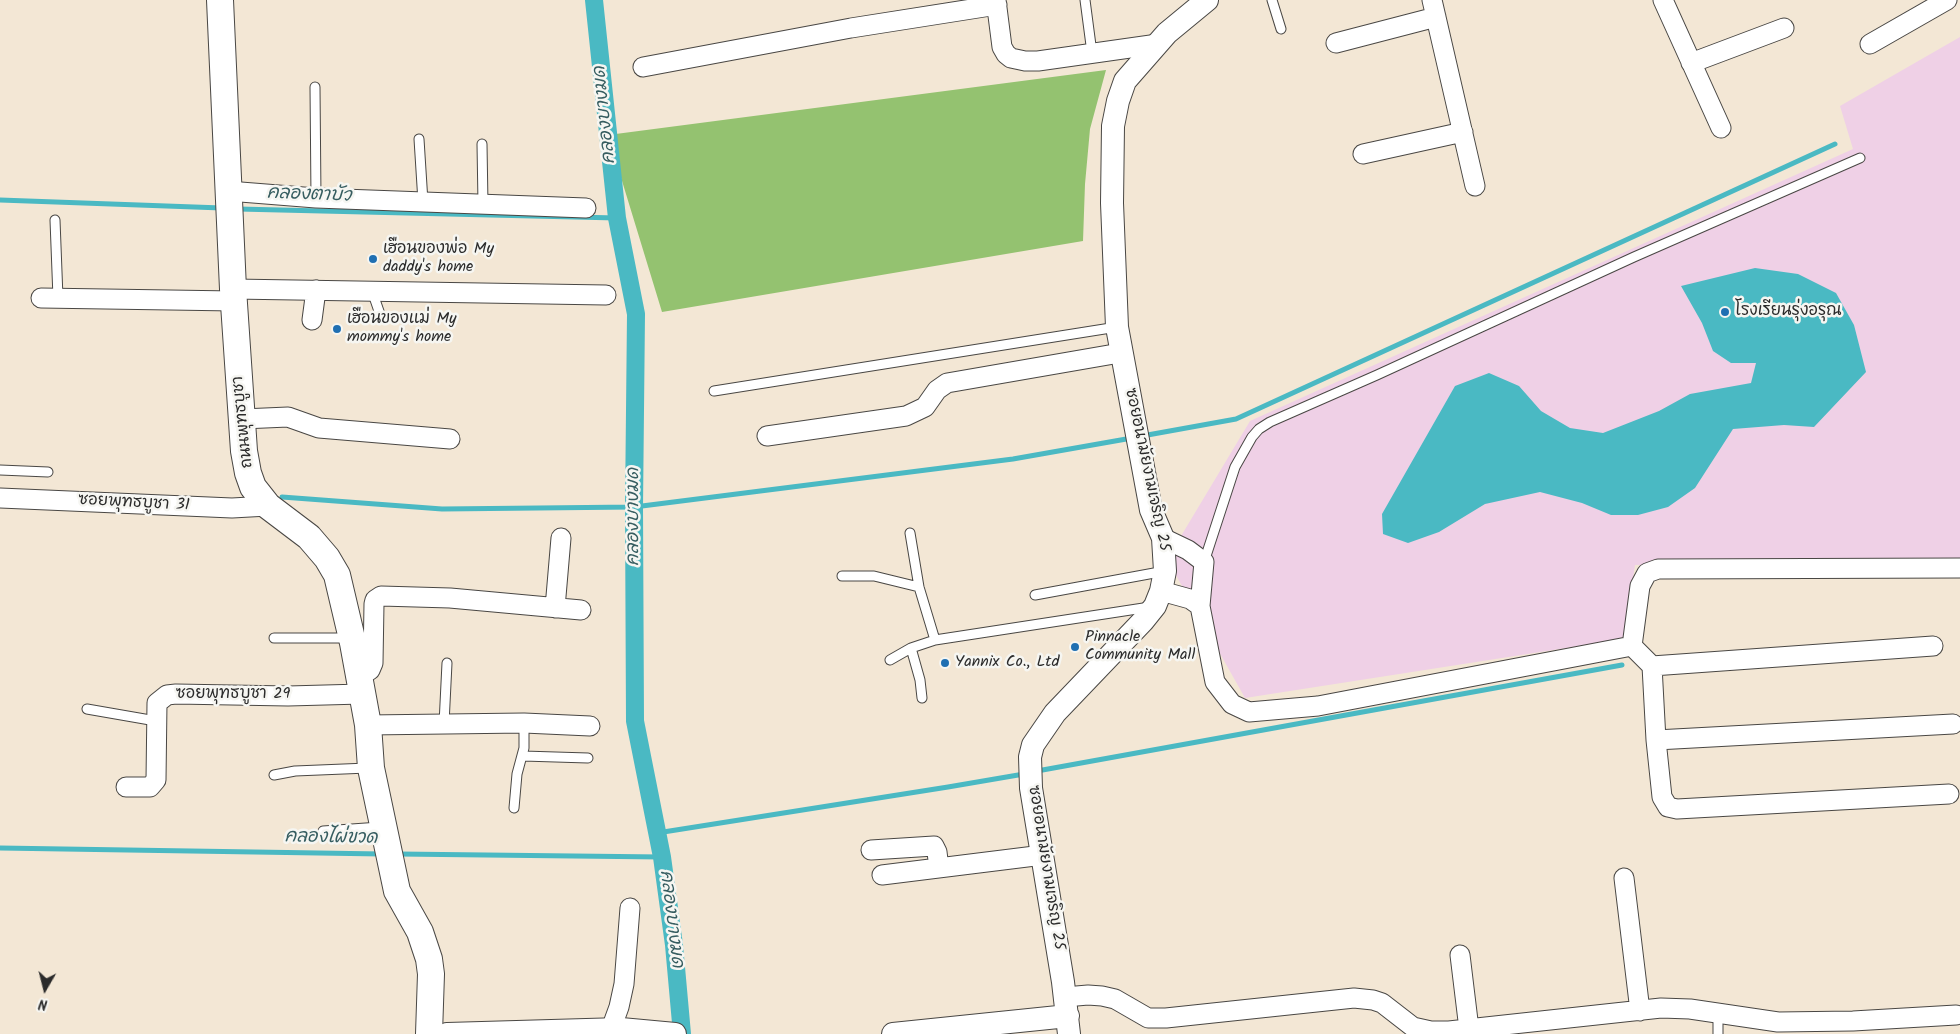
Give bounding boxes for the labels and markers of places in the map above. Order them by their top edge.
place label: เฮือนของพ่อ My daddy's home [383,240,494,278]
marker: เฮือนของพ่อ My daddy's home [367,253,379,265]
place label: โรงเรียนรุ่งอรุณ [1735,302,1841,322]
marker: โรงเรียนรุ่งอรุณ [1719,306,1731,318]
place label: เฮือนของแม่ My mommy's home [347,310,457,348]
marker: เฮือนของแม่ My mommy's home [331,323,343,335]
place label: Pinnacle Community Mall [1085,628,1195,666]
marker: Pinnacle Community Mall [1069,641,1081,653]
place label: Yannix Co., Ltd [955,653,1059,673]
marker: Yannix Co., Ltd [939,657,951,669]

